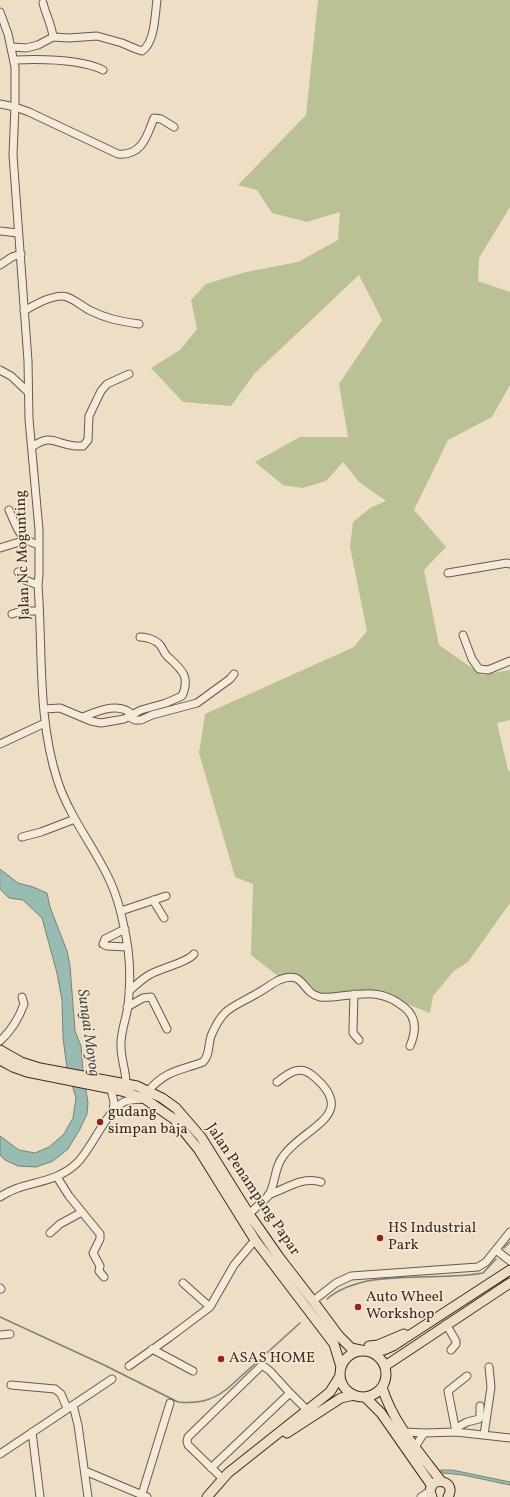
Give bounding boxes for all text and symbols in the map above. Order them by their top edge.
street label: Jalan Nc Mogunting [13,490,35,620]
water label: Sungai Moyog [71,988,103,1078]
place label: gudang simpan baja [108,1104,188,1139]
marker: gudang simpan baja [95,1117,105,1127]
street label: Jalan Penampang Papar [201,1120,303,1260]
place label: HS Industrial Park [388,1220,476,1255]
marker: HS Industrial Park [375,1233,385,1243]
place label: Auto Wheel Workshop [366,1289,443,1324]
marker: Auto Wheel Workshop [353,1302,363,1312]
place label: ASAS HOME [229,1350,315,1368]
marker: ASAS HOME [216,1354,226,1364]

